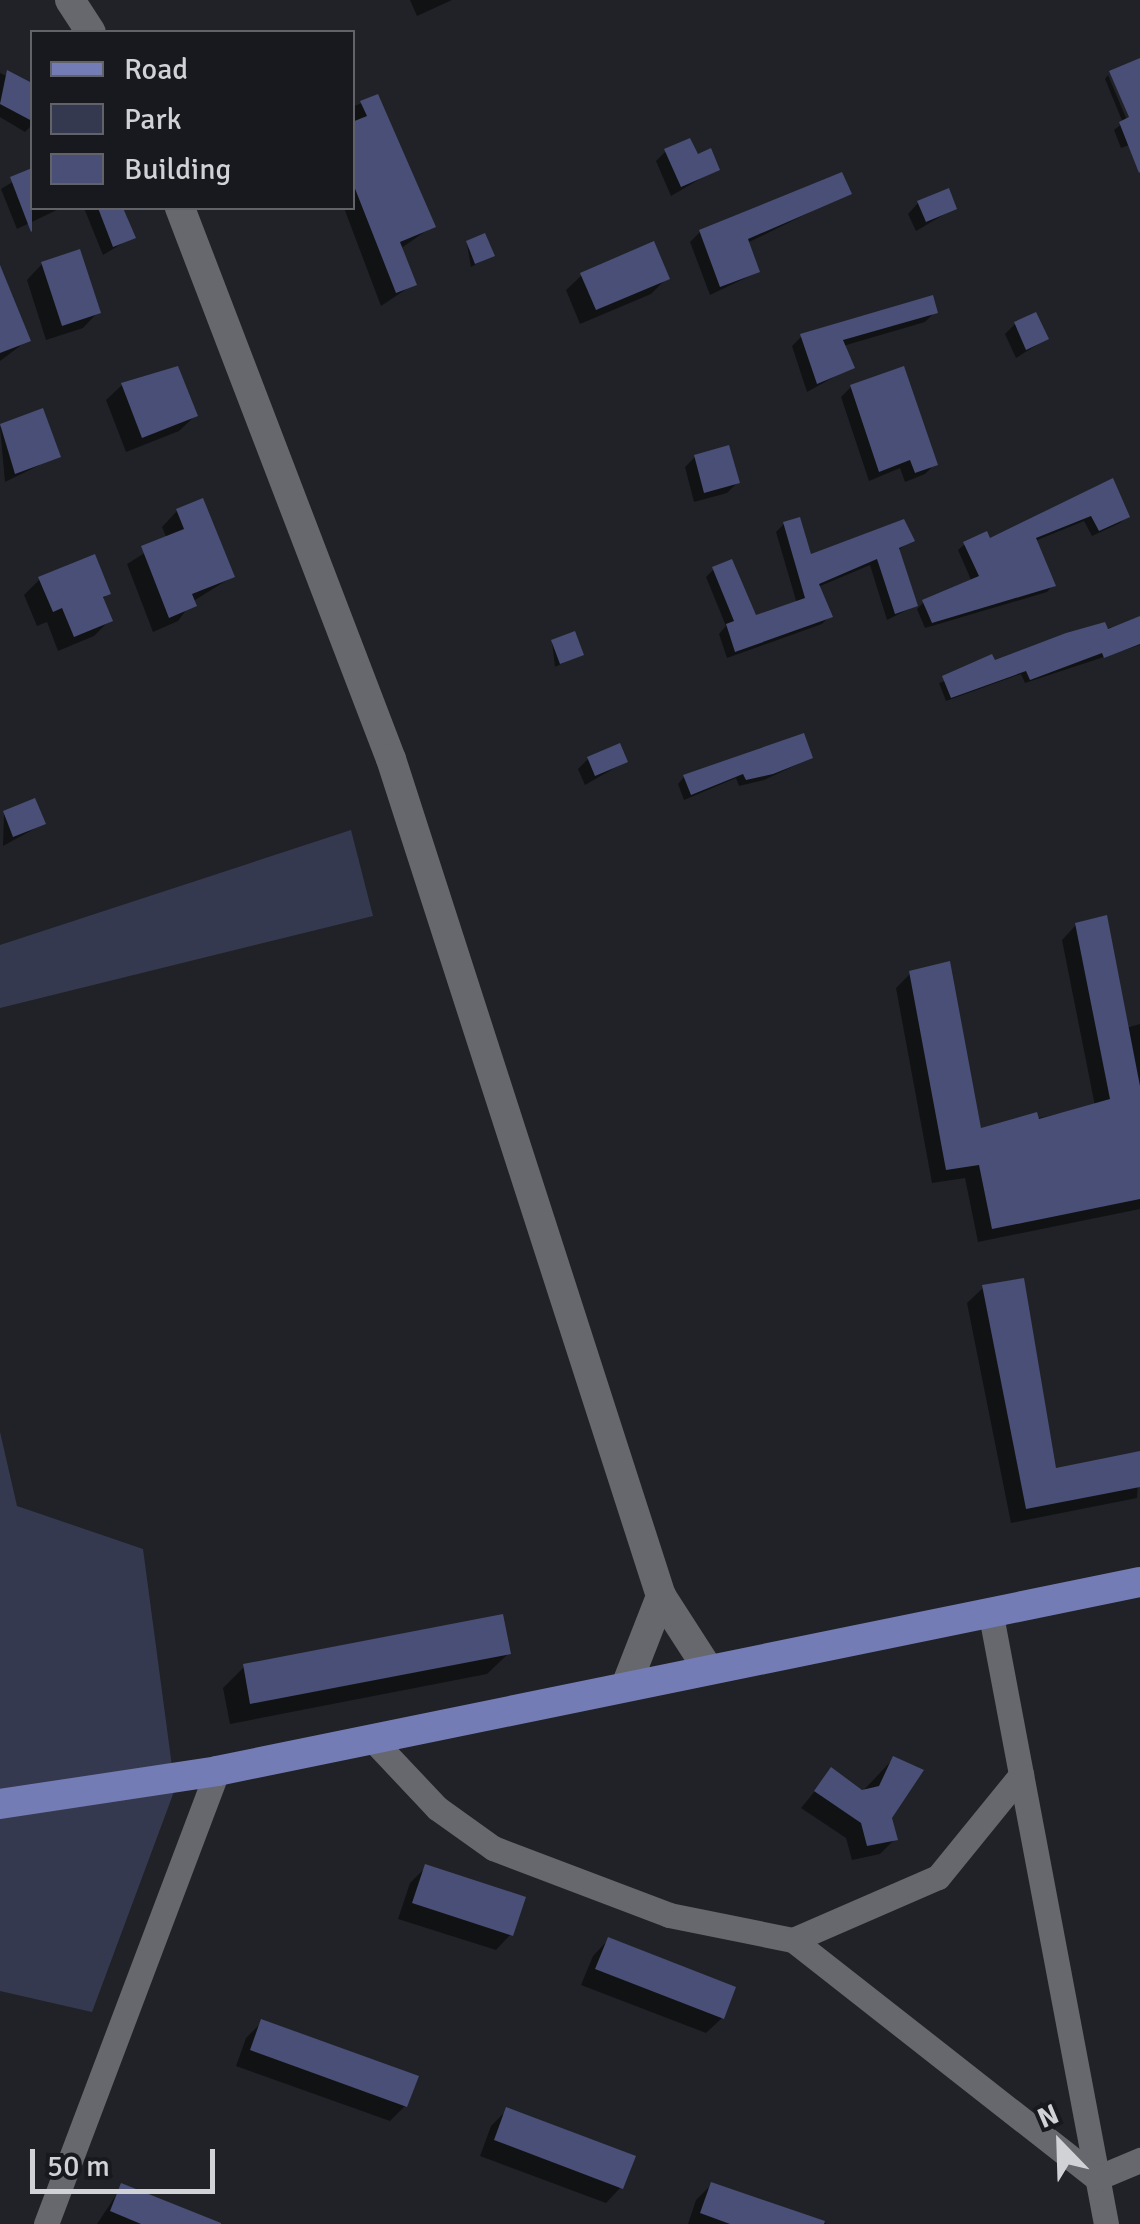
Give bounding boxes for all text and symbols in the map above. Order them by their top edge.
legend [30,30,355,210]
text: Road [124,51,188,88]
text: Park [124,101,182,138]
text: Building [124,151,231,188]
north arrow [1010,2094,1110,2194]
text: N [1033,2097,1064,2136]
scale bar [35,2129,220,2191]
text: 50 m [47,2148,110,2185]

